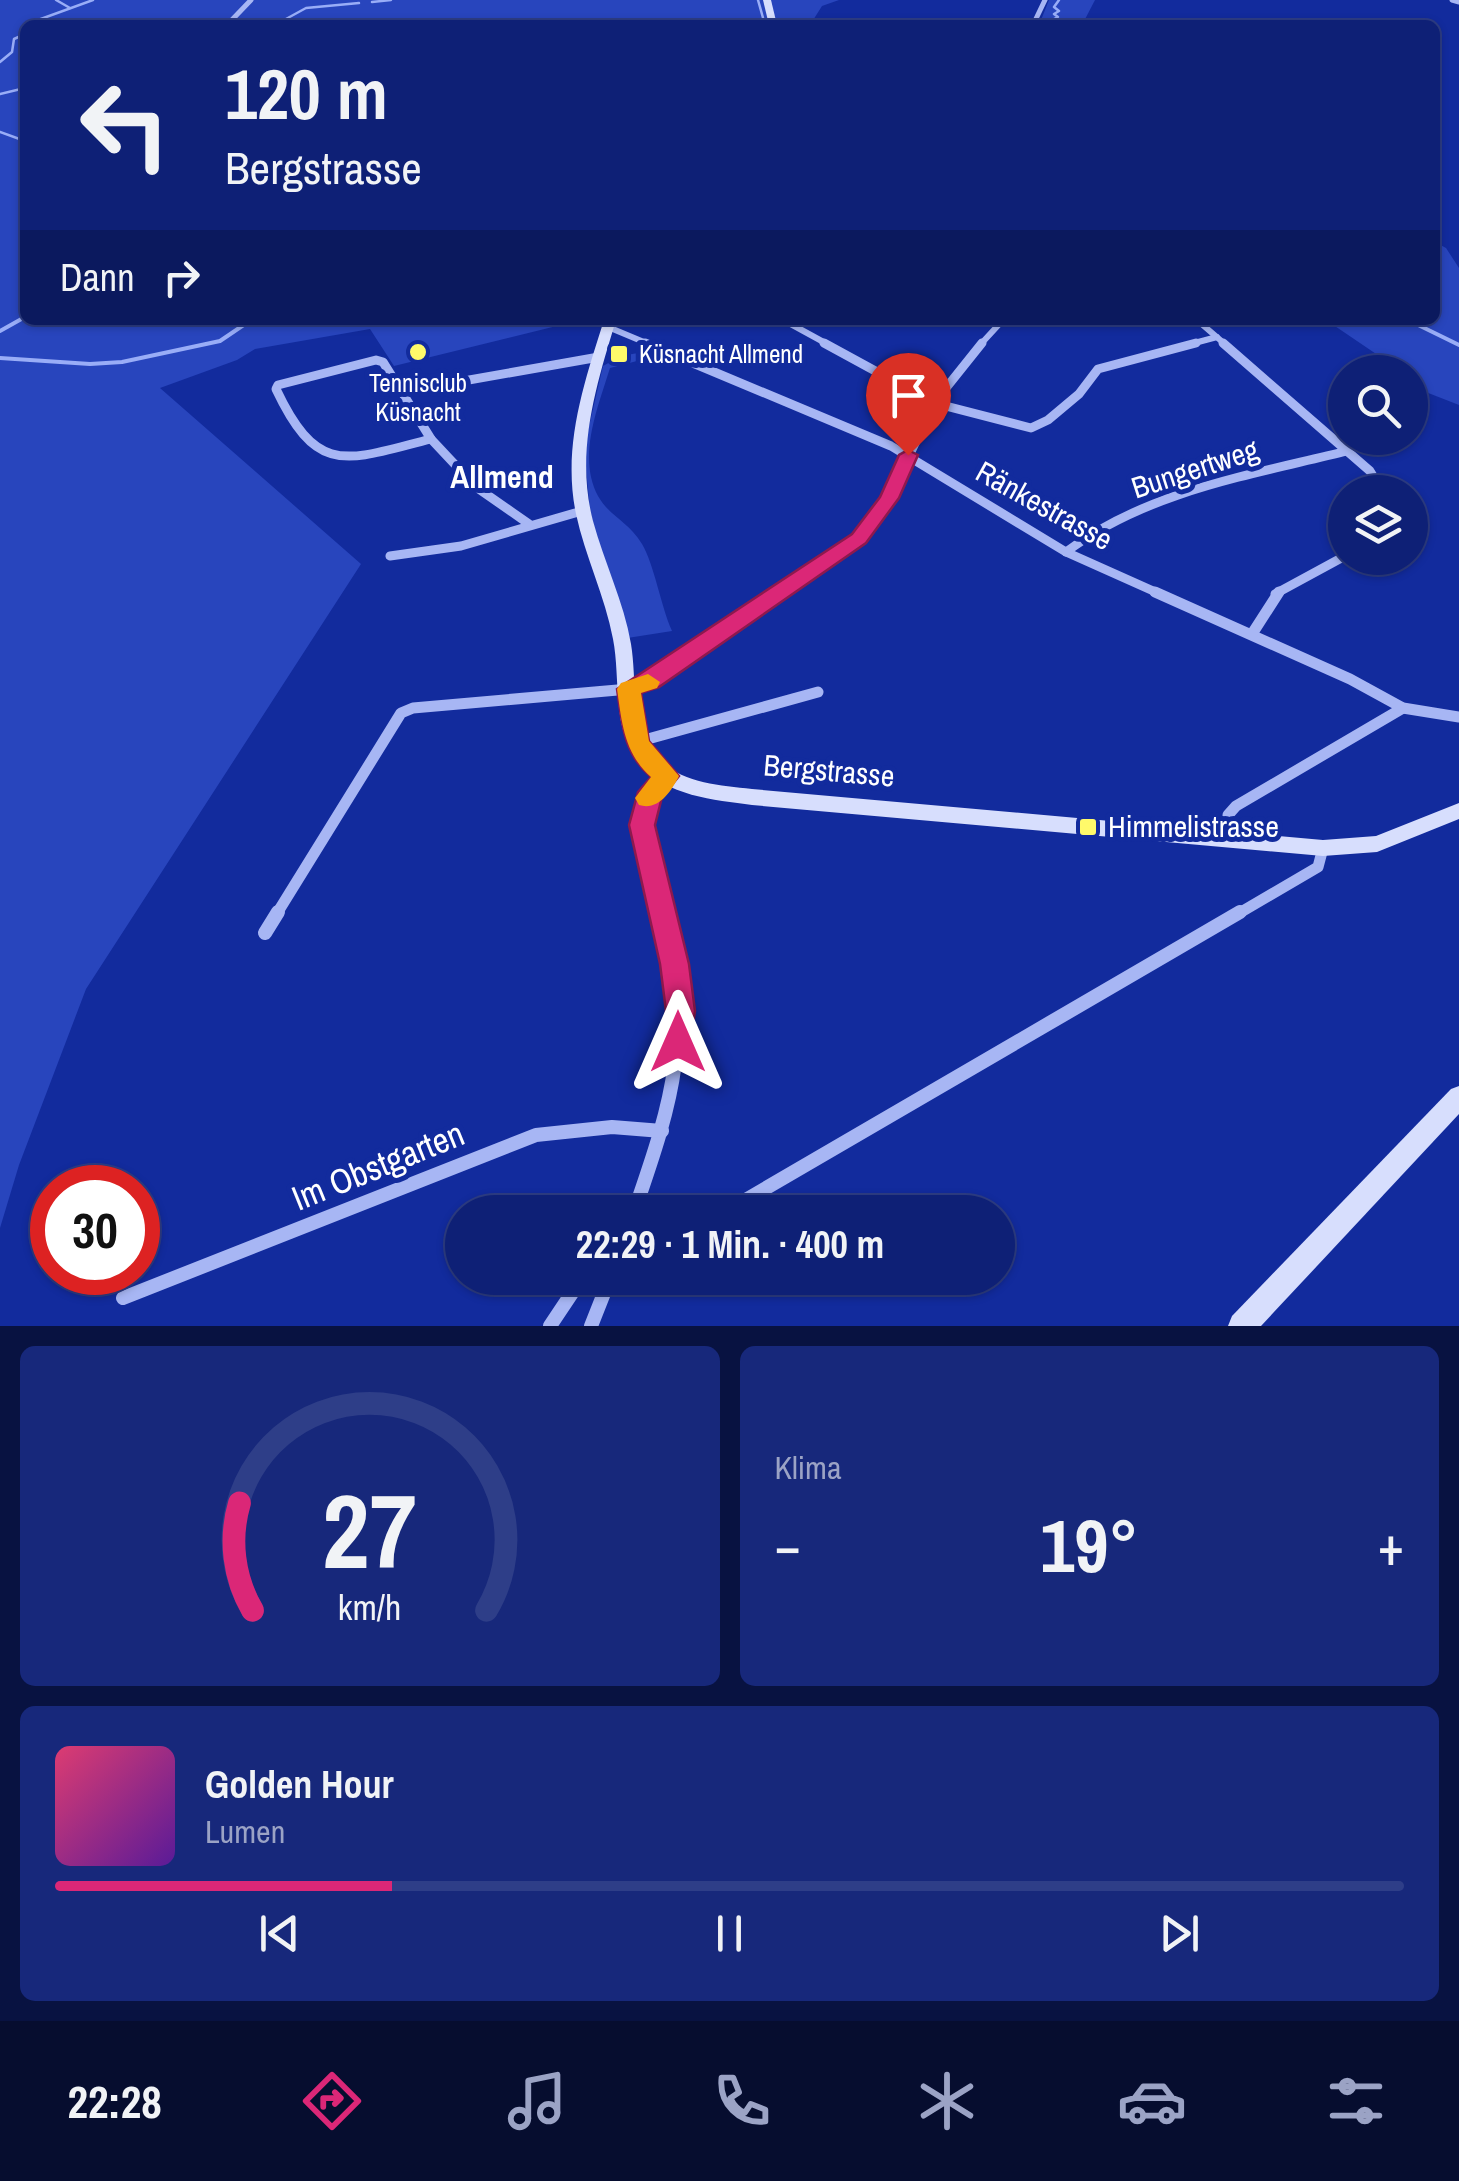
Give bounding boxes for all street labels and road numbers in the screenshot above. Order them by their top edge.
street label: Bungertweg [1126,429,1264,507]
street label: Ränkestrasse [969,451,1120,559]
street label: Bergstrasse [762,744,896,796]
street label: Im Obstgarten [285,1110,471,1221]

